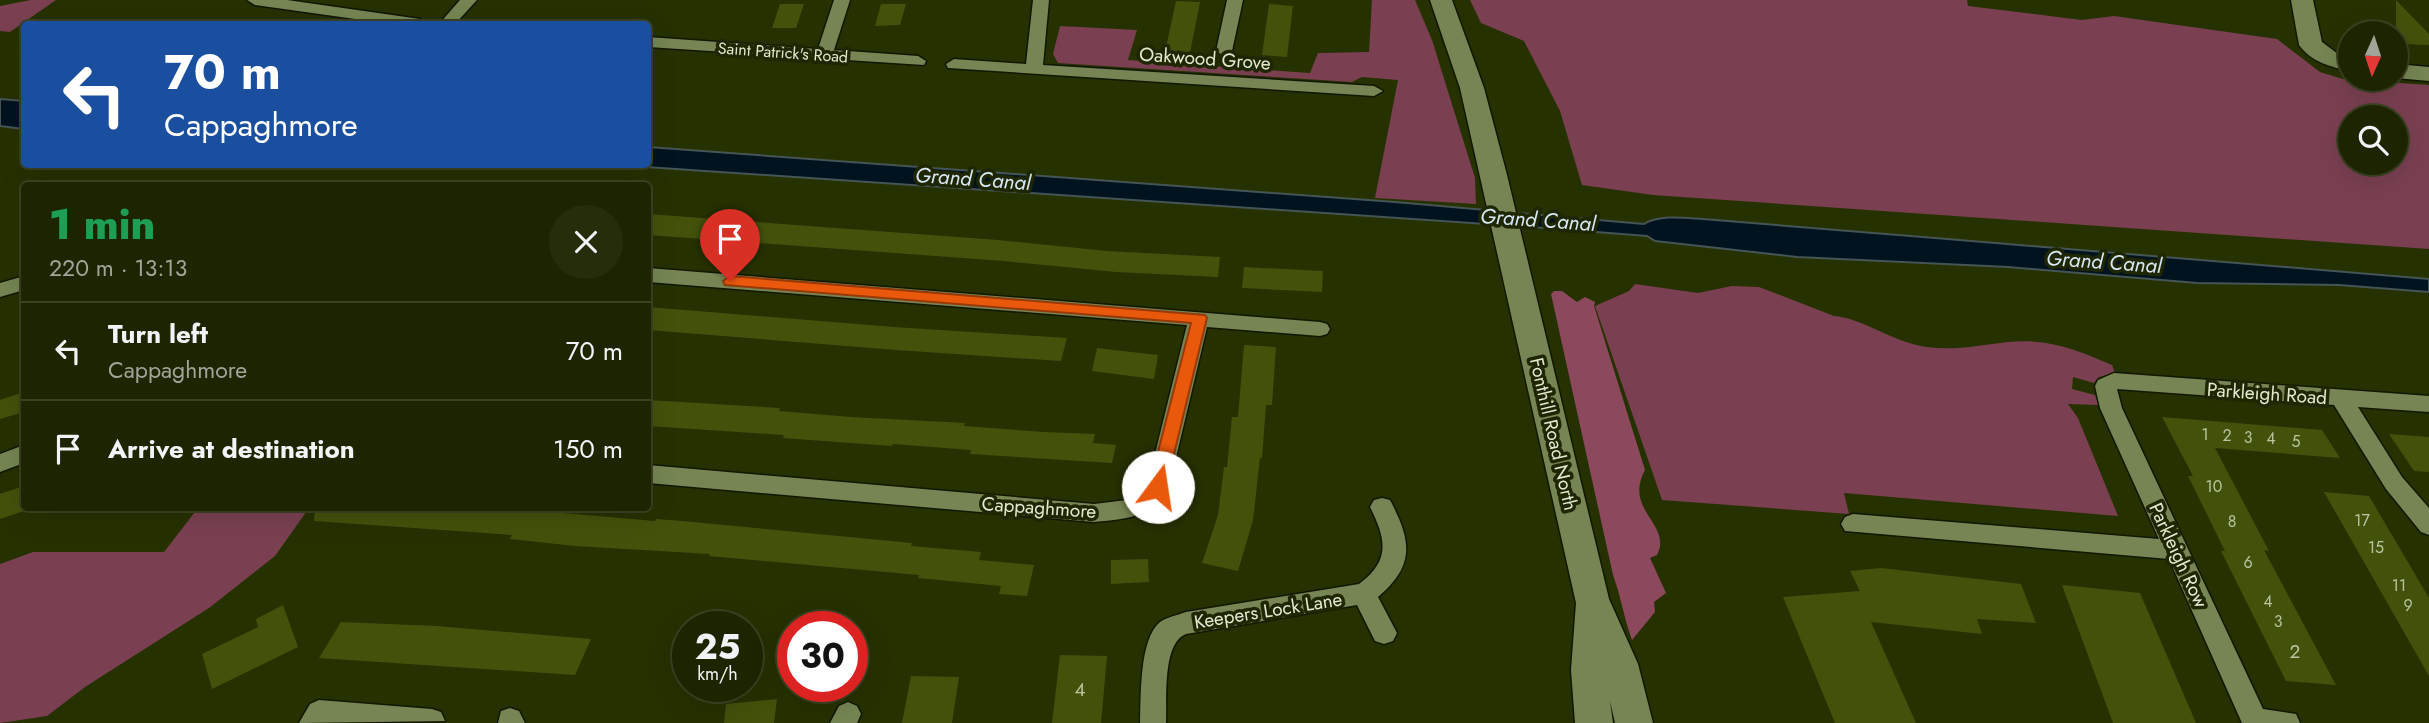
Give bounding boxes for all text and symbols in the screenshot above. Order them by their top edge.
north arrow [2338,21,2408,91]
map controls [2338,21,2408,175]
street label: Saint Patrick's Road [717,36,849,69]
text: 70 m [164,37,281,107]
street label: Oakwood Grove [1138,40,1272,77]
icon: left [49,49,140,140]
text: Cappaghmore [164,102,358,148]
button: search [2338,105,2408,175]
water label: Grand Canal [914,160,1033,198]
text: 1 min [49,194,155,255]
water label: Grand Canal [1479,201,1598,239]
button: close [549,205,623,279]
pin [700,209,760,281]
icon: arrive [711,220,749,258]
water label: Grand Canal [2045,243,2164,281]
text: 220 m · 13:13 [49,251,187,285]
text: Turn left [108,315,208,353]
icon: left [49,332,87,370]
text: 70 m [566,332,623,370]
text: Cappaghmore [108,353,247,387]
street label: Fonthill Road North [1523,355,1584,513]
street label: Parkleigh Road [2206,376,2328,411]
house number: 1 [2201,423,2209,446]
house number: 2 [2222,424,2232,447]
house number: 3 [2244,426,2253,449]
house number: 4 [2266,427,2276,450]
icon: arrive [49,430,87,468]
text: Arrive at destination [108,430,355,468]
text: 150 m [553,430,623,468]
house number: 5 [2291,430,2301,453]
position arrow [1121,450,1195,524]
house number: 10 [2206,475,2222,498]
street label: Cappaghmore [981,490,1097,525]
street label: Parkleigh Row [2142,498,2215,612]
house number: 17 [2354,509,2370,532]
house number: 8 [2228,510,2236,533]
house number: 15 [2368,536,2384,559]
house number: 6 [2243,551,2253,574]
house number: 11 [2392,574,2406,597]
street label: Keepers Lock Lane [1192,585,1344,636]
house number: 4 [2263,590,2273,613]
house number: 9 [2403,594,2413,617]
house number: 3 [2274,610,2283,633]
speed limit sign: 30 [777,611,868,702]
text: 25 [695,622,740,672]
house number: 2 [2290,638,2300,665]
text: km/h [697,661,738,687]
house number: 4 [1074,676,1086,703]

